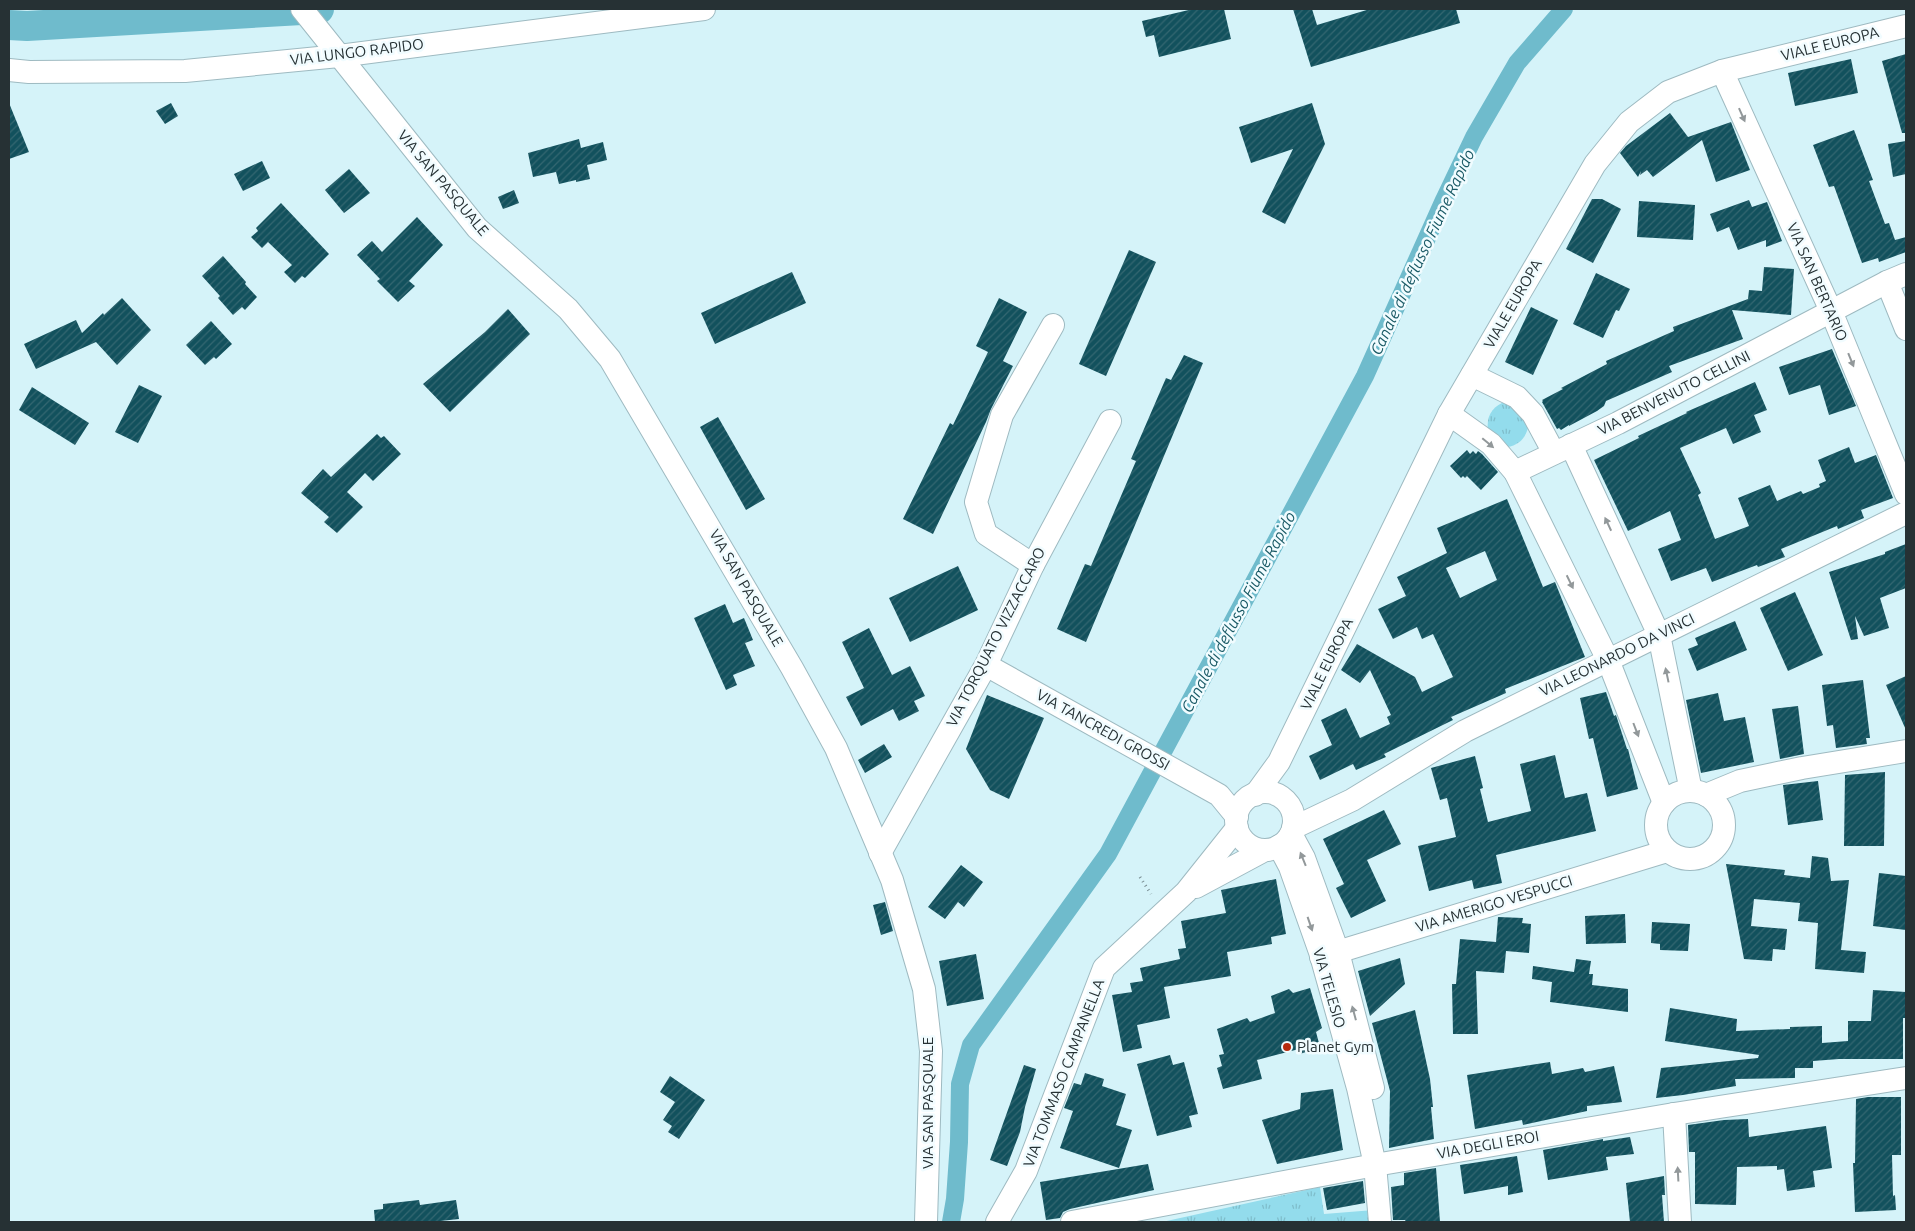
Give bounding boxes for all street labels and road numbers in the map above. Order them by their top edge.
street label: VIALE EUROPA [1779,23,1881,64]
street label: VIA LUNGO RAPIDO [289,35,425,68]
street label: VIA SAN PASQUALE [394,127,492,239]
street label: VIA SAN BERTARIO [1784,220,1851,344]
street label: VIALE EUROPA [1480,256,1545,351]
street label: VIA BENVENUTO CELLINI [1595,347,1753,438]
street label: VIA SAN PASQUALE [706,526,787,649]
street label: VIA TORQUATO VIZZACCARO [943,544,1048,729]
street label: VIA LEONARDO DA VINCI [1537,610,1697,699]
street label: VIALE EUROPA [1297,615,1356,713]
street label: VIA TANCREDI GROSSI [1034,686,1173,773]
street label: VIA AMERIGO VESPUCCI [1413,872,1574,935]
street label: VIA TELESIO [1310,946,1349,1030]
street label: VIA TOMMASO CAMPANELLA [1020,976,1107,1169]
street label: VIA SAN PASQUALE [919,1037,936,1169]
street label: VIA DEGLI EROI [1436,1127,1540,1162]

